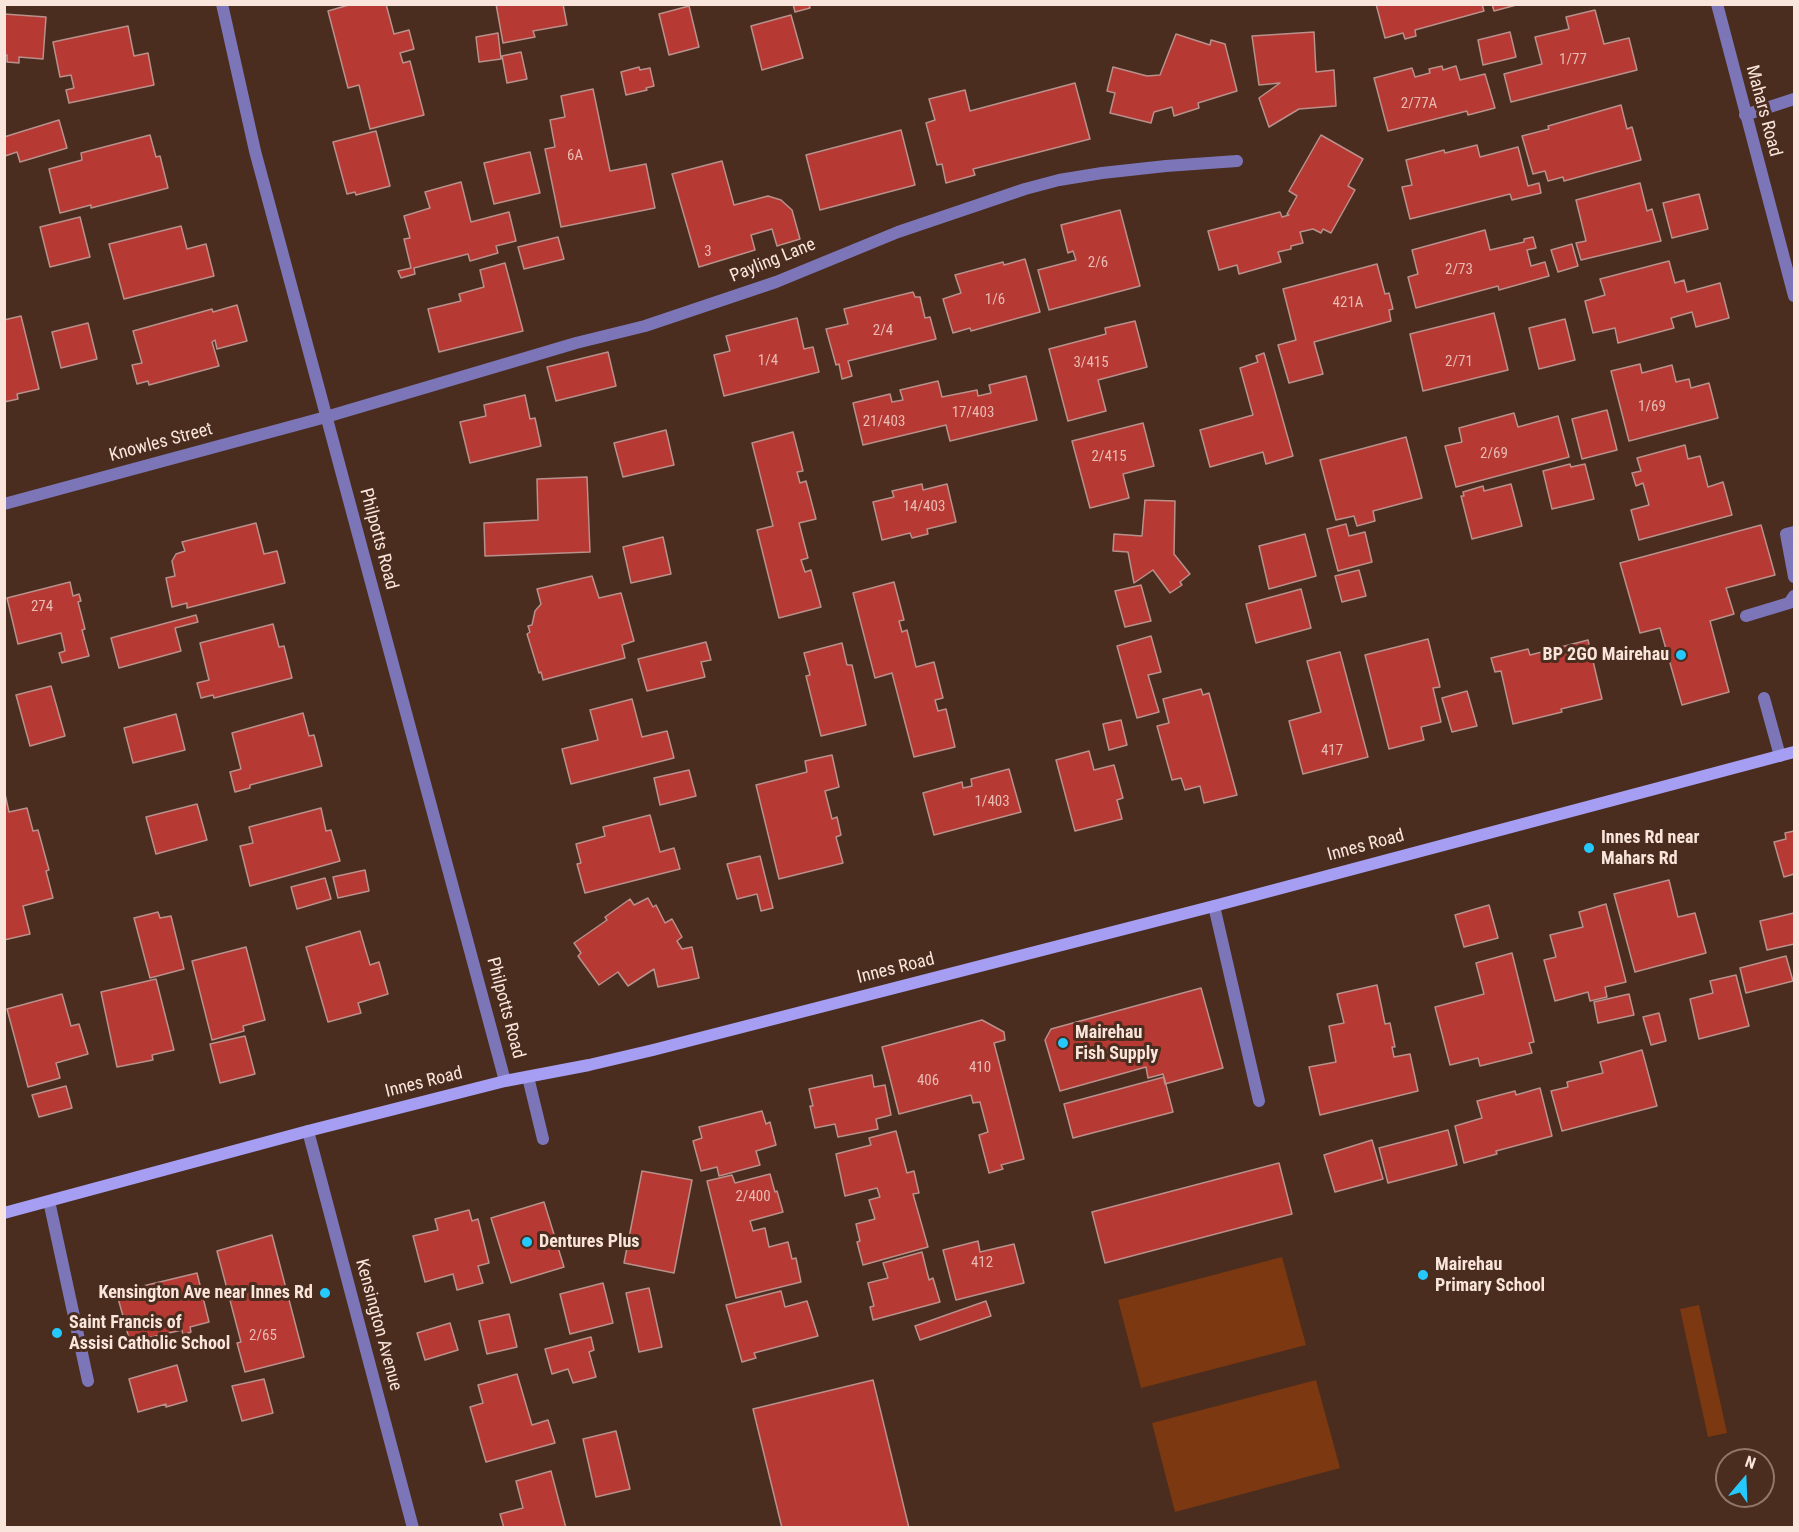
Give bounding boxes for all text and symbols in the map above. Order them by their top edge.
house number: 1/77 [1559,51,1587,69]
street label: Mahars Road [1740,63,1786,159]
house number: 2/77A [1401,95,1437,113]
house number: 6A [567,147,583,165]
street label: Payling Lane [727,234,819,288]
house number: 3 [704,243,712,261]
house number: 2/6 [1088,254,1108,272]
house number: 2/73 [1445,261,1473,279]
house number: 1/6 [985,291,1005,309]
house number: 421A [1333,294,1363,312]
house number: 2/4 [873,322,893,340]
house number: 1/4 [758,352,778,370]
house number: 2/71 [1445,353,1473,371]
house number: 3/415 [1073,354,1109,372]
house number: 1/69 [1638,398,1666,416]
house number: 17/403 [952,404,994,422]
house number: 21/403 [863,413,905,431]
street label: Knowles Street [107,419,215,467]
house number: 2/69 [1480,445,1508,463]
house number: 2/415 [1091,448,1127,466]
street label: Philpotts Road [354,486,402,592]
house number: 14/403 [903,498,945,516]
house number: 274 [31,598,53,616]
place label: BP 2GO Mairehau [1543,644,1669,666]
marker: BP 2GO Mairehau [1674,648,1688,662]
house number: 417 [1321,742,1343,760]
house number: 1/403 [974,793,1010,811]
street label: Innes Road [1325,825,1407,867]
place label: Innes Rd near Mahars Rd [1601,827,1699,870]
marker: Innes Rd near Mahars Rd [1582,841,1596,855]
street label: Innes Road [855,949,937,989]
street label: Philpotts Road [481,955,529,1061]
place label: Mairehau Fish Supply [1075,1022,1158,1064]
marker: Mairehau Fish Supply [1056,1036,1070,1050]
house number: 410 [969,1059,991,1077]
street label: Innes Road [383,1063,465,1103]
house number: 406 [917,1072,939,1090]
house number: 2/400 [735,1188,771,1206]
place label: Dentures Plus [539,1231,640,1253]
marker: Dentures Plus [520,1235,534,1249]
house number: 412 [971,1254,993,1272]
place label: Mairehau Primary School [1435,1254,1545,1296]
street label: Kensington Avenue [350,1257,406,1393]
marker: Mairehau Primary School [1416,1268,1430,1282]
place label: Kensington Ave near Innes Rd [98,1282,313,1304]
marker: Kensington Ave near Innes Rd [318,1286,332,1300]
place label: Saint Francis of Assisi Catholic School [69,1312,230,1354]
marker: Saint Francis of Assisi Catholic School [50,1326,64,1340]
house number: 2/65 [249,1327,277,1345]
north arrow [1715,1448,1775,1508]
text: N [1743,1452,1758,1473]

